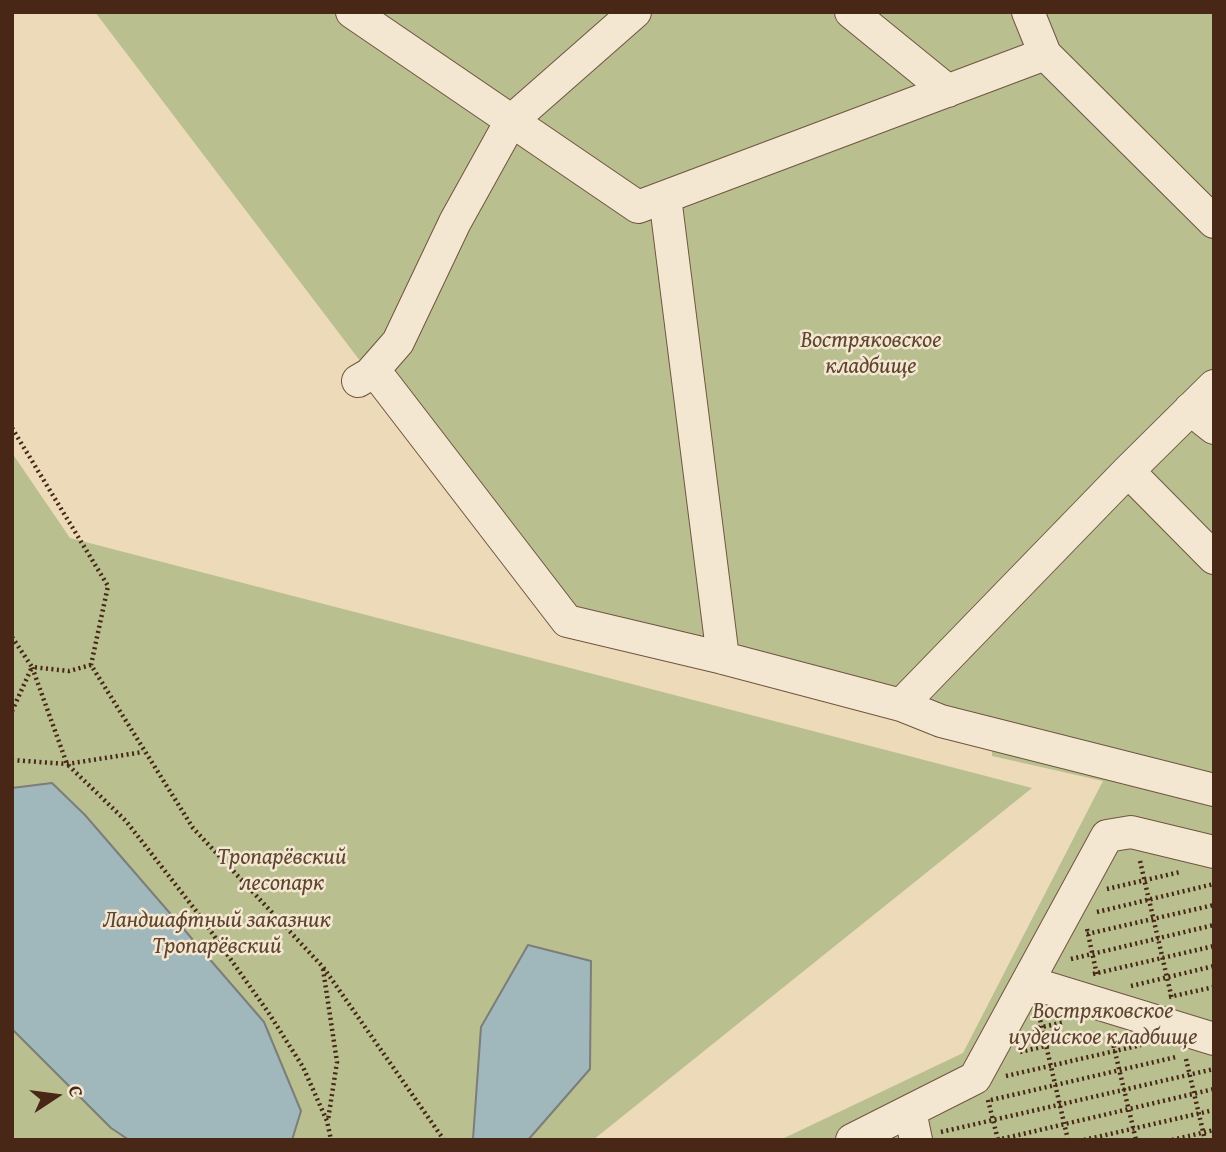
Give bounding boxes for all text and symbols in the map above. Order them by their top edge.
park label: Востряковское кладбище [801,327,941,381]
park label: Тропарёвский лесопарк [217,844,347,898]
park label: Ландшафтный заказник Тропарёвский [103,907,331,961]
park label: Востряковское иудейское кладбище [1009,998,1197,1052]
north arrow [21,1061,91,1131]
text: С [62,1083,91,1100]

